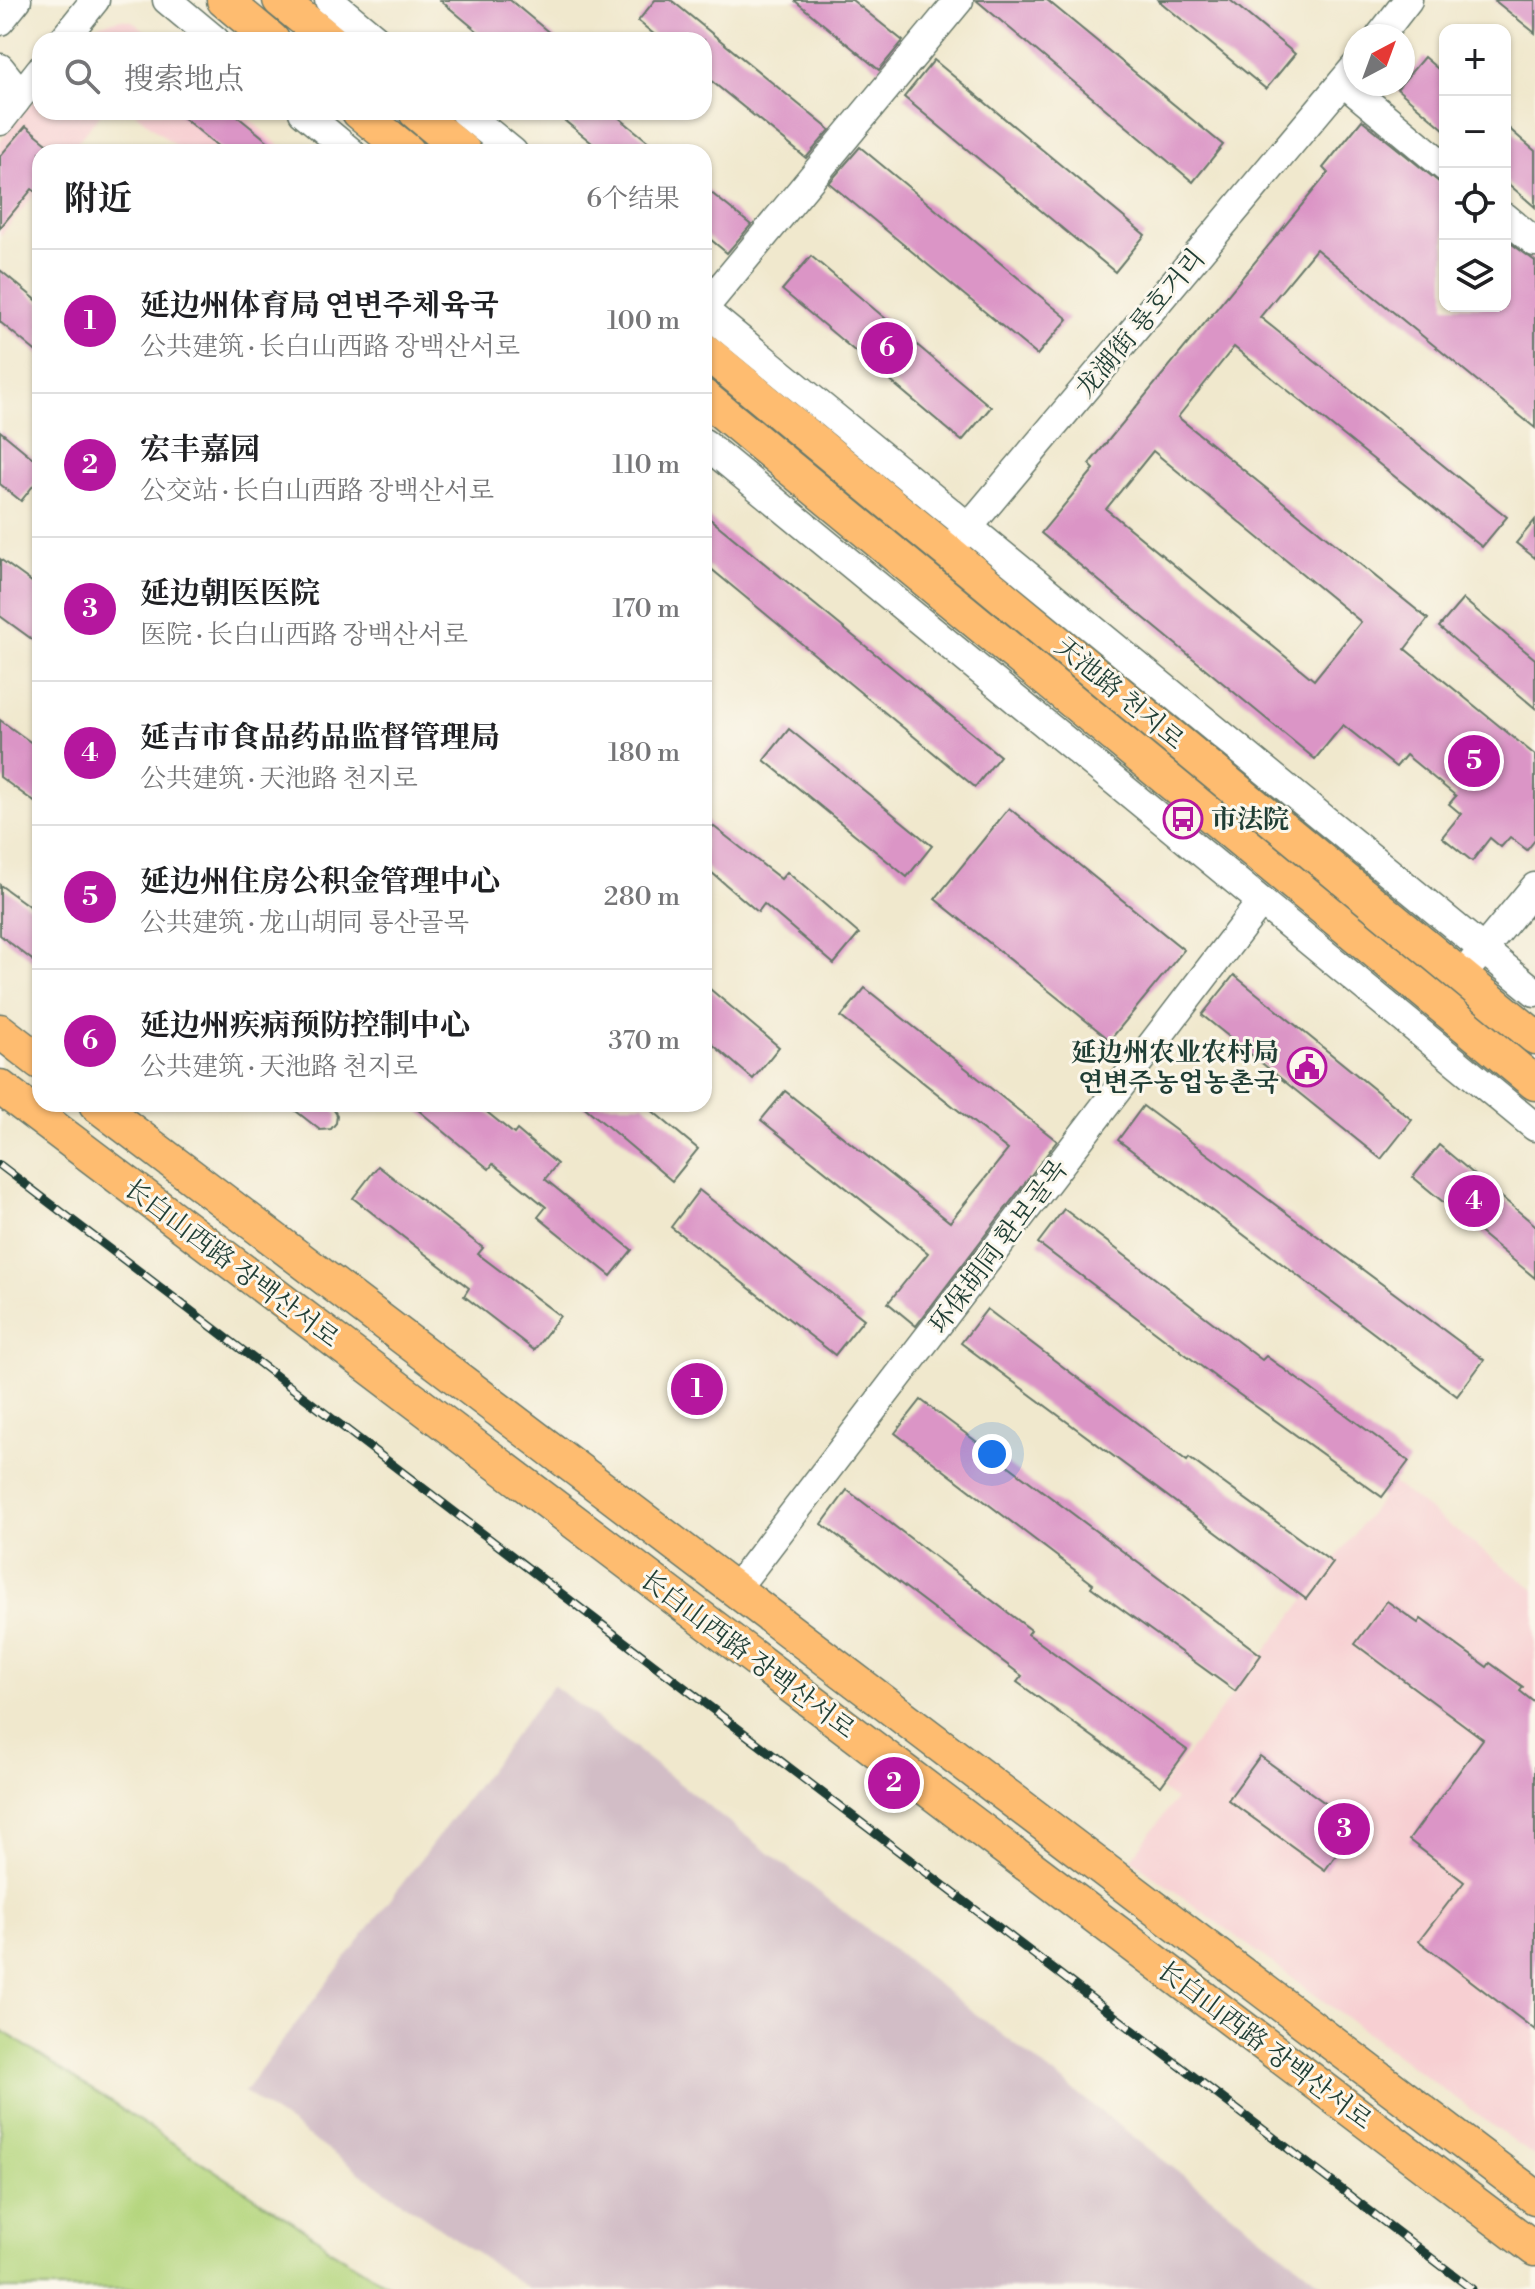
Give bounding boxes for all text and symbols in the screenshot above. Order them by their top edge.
north arrow [1343,24,1415,96]
map controls [1439,24,1511,312]
button: + [1439,24,1511,96]
search box [32,32,712,120]
icon: search [60,54,104,98]
text: 搜索地点 [124,61,244,99]
button: − [1439,96,1511,168]
button: locate [1439,168,1511,240]
text: 附近 [64,179,132,221]
text: 6个结果 [586,183,680,215]
button: layers [1439,240,1511,312]
street label: 龙湖街 룡호거리 [1069,243,1212,404]
text: 延边州体育局 연변주체육국 [140,287,499,325]
text: 1 [84,305,96,337]
text: 100 m [607,305,680,337]
pin: 6 [861,318,913,378]
text: 公共建筑 · 长白山西路 장백산서로 [140,331,520,363]
text: 宏丰嘉园 [140,431,260,469]
text: 2 [82,449,98,481]
text: 110 m [612,449,680,481]
text: 公交站 · 长白山西路 장백산서로 [140,475,494,507]
text: 延边朝医医院 [140,575,320,613]
text: 3 [82,593,98,625]
text: 170 m [612,593,680,625]
text: 医院 · 长白山西路 장백산서로 [140,619,468,651]
street label: 天池路 천지로 [1048,630,1190,757]
text: 延吉市食品药品监督管理局 [140,719,500,757]
pin: 5 [1448,731,1500,791]
text: 4 [81,737,99,769]
text: 180 m [608,737,680,769]
text: 公共建筑 · 天池路 천지로 [140,763,418,795]
bus stop icon: 市法院 [1162,798,1204,840]
place label: 市法院 [1211,804,1289,836]
text: 延边州住房公积金管理中心 [140,863,500,901]
text: 5 [82,881,98,913]
text: 280 m [604,881,680,913]
text: 公共建筑 · 龙山胡同 룡산골목 [140,907,469,939]
text: 延边州疾病预防控制中心 [140,1007,470,1045]
text: 6 [82,1025,98,1057]
text: 370 m [608,1025,680,1057]
place label: 延边州农业农村局 연변주농업농촌국 [1071,1037,1279,1099]
public building icon: 延边州农业农村局 연변주농업농촌국 [1286,1046,1328,1088]
text: 公共建筑 · 天池路 천지로 [140,1051,418,1083]
street label: 环保胡同 환보골목 [923,1153,1075,1340]
pin: 4 [1448,1171,1500,1231]
street label: 长白山西路 장백산서로 [118,1173,345,1355]
pin: 1 [671,1359,723,1419]
your location [972,1434,1012,1474]
street label: 长白山西路 장백산서로 [634,1564,861,1746]
pin: 2 [868,1753,920,1813]
pin: 3 [1318,1799,1370,1859]
street label: 长白山西路 장백산서로 [1151,1955,1378,2137]

